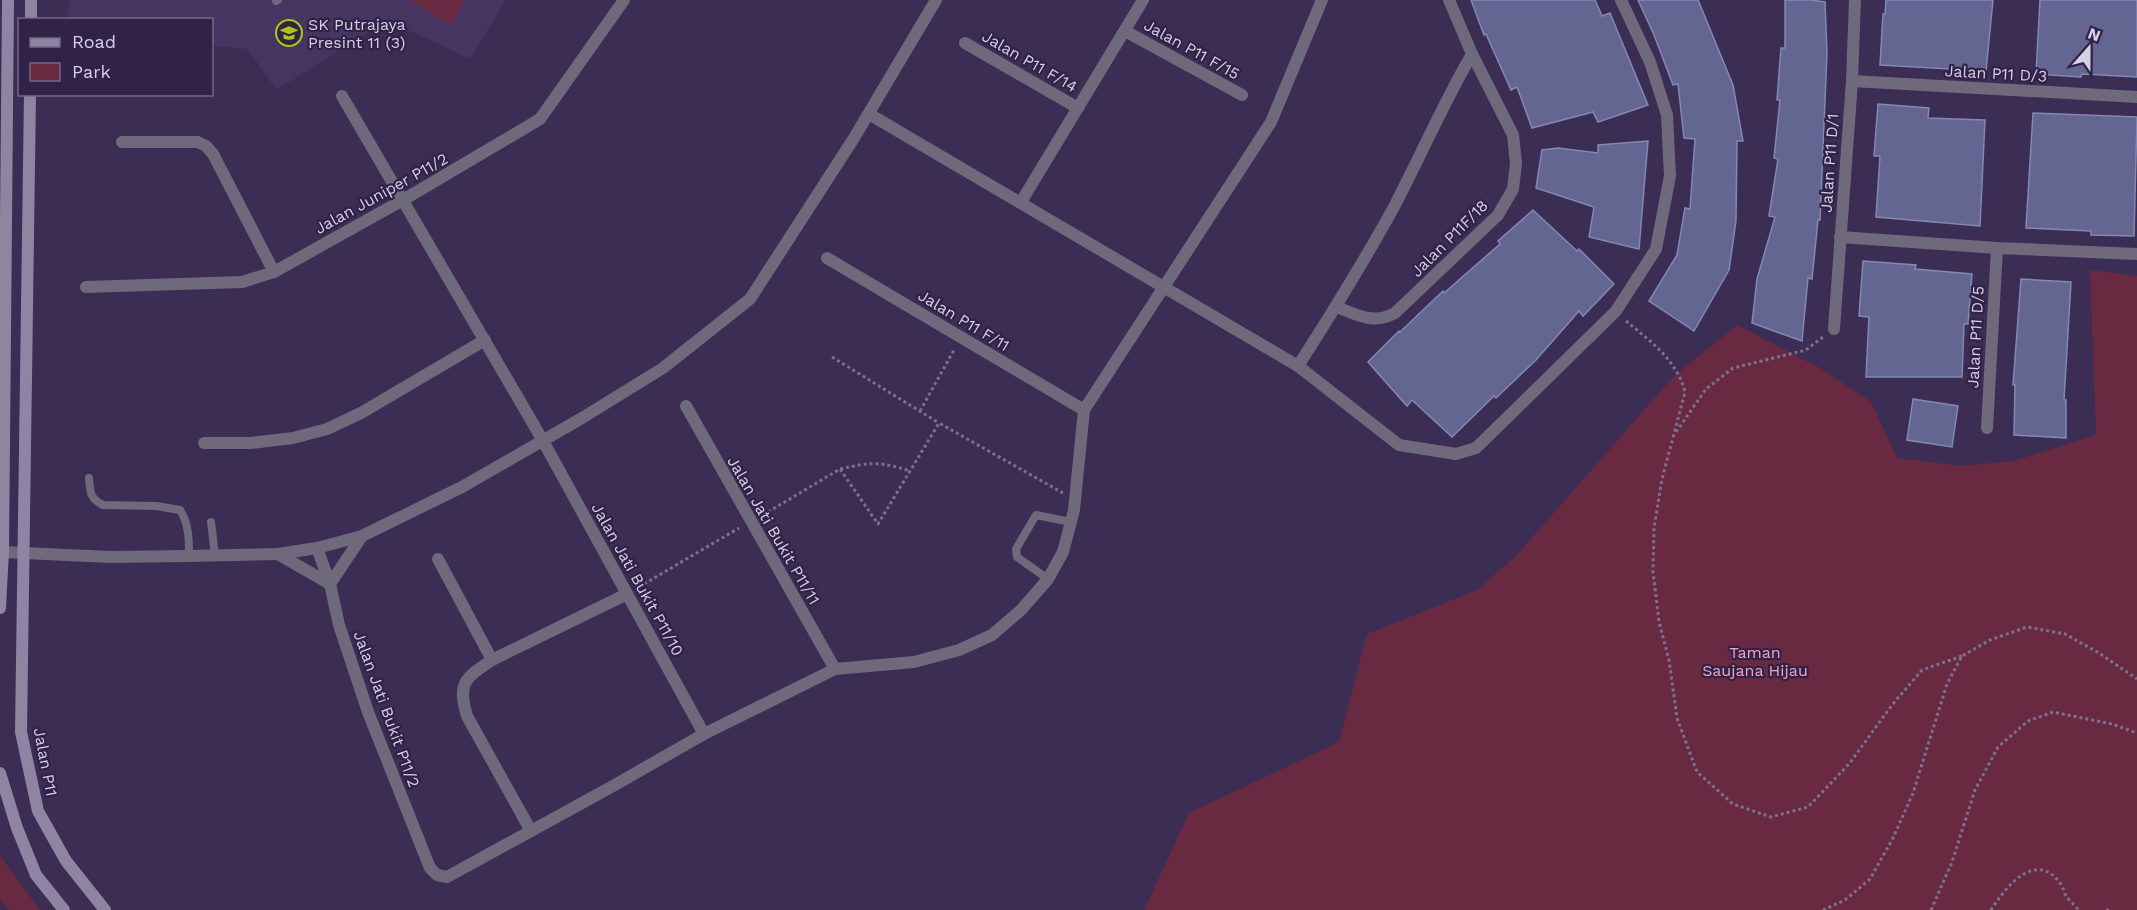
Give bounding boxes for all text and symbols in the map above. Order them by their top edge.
place label: SK Putrajaya Presint 11 (3) [308,15,406,52]
street label: Jalan P11 F/15 [1141,15,1243,84]
legend [18,18,213,96]
school or university icon: SK Putrajaya Presint 11 (3) [274,18,304,48]
north arrow [2059,18,2119,78]
text: N [2085,23,2103,45]
street label: Jalan P11 F/14 [979,27,1081,96]
text: Road [72,31,116,52]
text: Park [72,61,111,82]
street label: Jalan P11 D/3 [1944,61,2048,86]
street label: Jalan P11 D/1 [1817,113,1842,213]
street label: Jalan Juniper P11/2 [311,149,451,238]
street label: Jalan P11F/18 [1407,196,1492,281]
street label: Jalan P11 D/5 [1963,285,1988,389]
street label: Jalan P11 F/11 [915,286,1013,355]
street label: Jalan Jati Bukit P11/11 [723,453,824,608]
street label: Jalan Jati Bukit P11/10 [588,499,688,659]
street label: Jalan Jati Bukit P11/2 [349,628,424,790]
park label: Taman Saujana Hijau [1702,643,1808,680]
street label: Jalan P11 [30,726,61,798]

